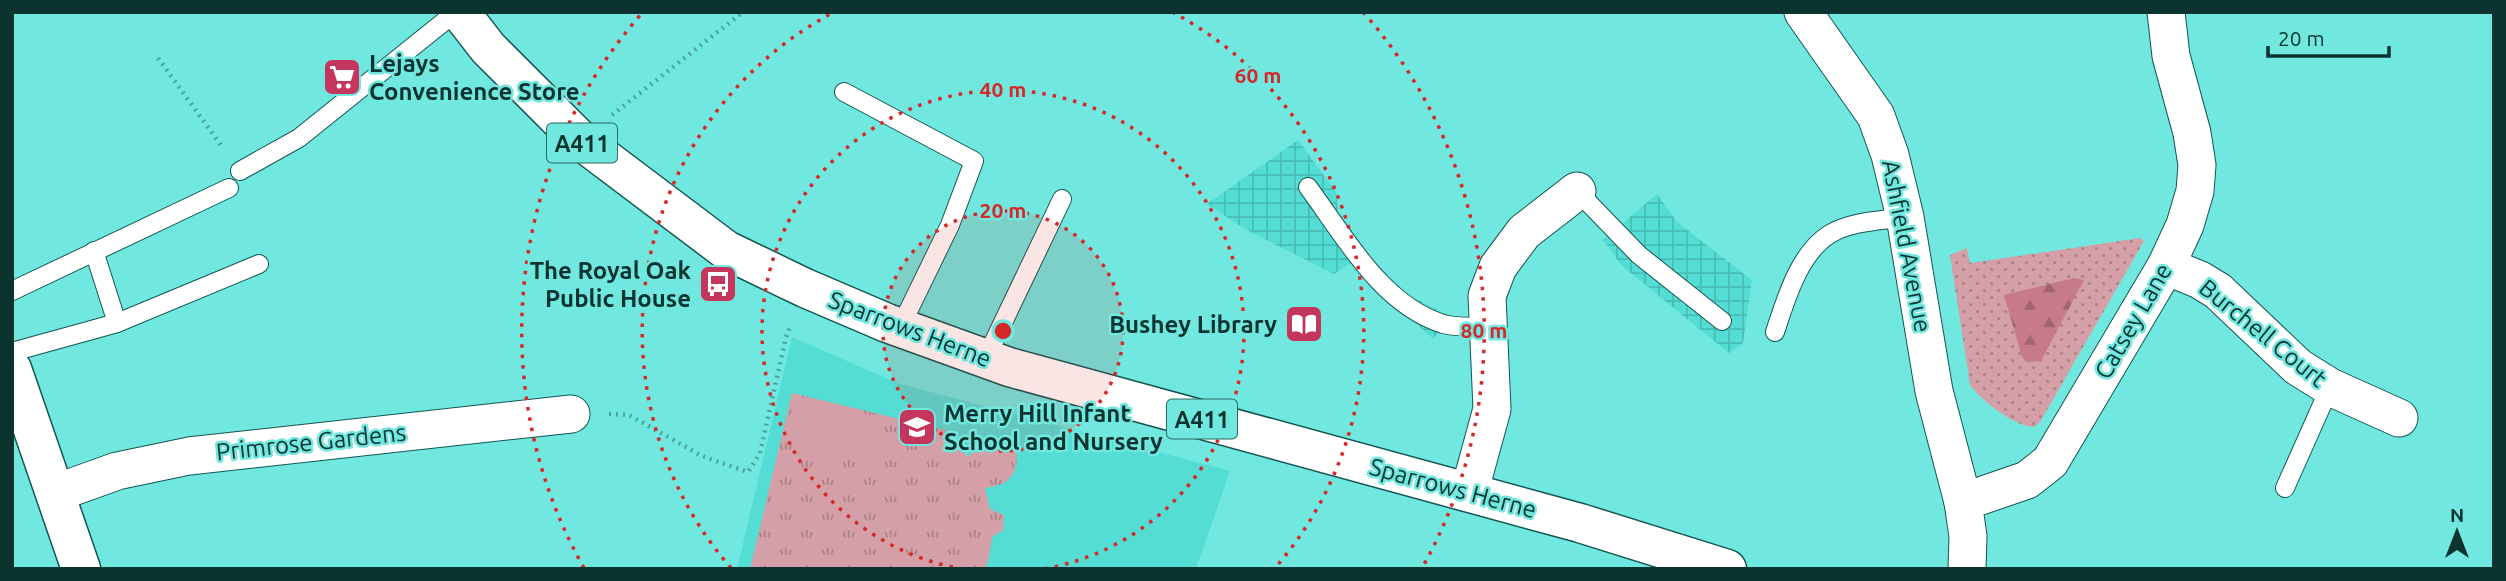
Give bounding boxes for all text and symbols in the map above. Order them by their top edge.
scale bar [2268,14,2389,58]
text: 20 m [2278,26,2325,50]
place label: Lejays Convenience Store [369,50,580,105]
supermarket icon: Lejays Convenience Store [321,56,363,98]
text: 60 m [1235,63,1281,87]
text: 40 m [980,77,1026,101]
road number: A411 [547,124,617,162]
street label: Ashfield Avenue [1877,158,1937,334]
text: 20 m [980,198,1026,222]
place label: The Royal Oak Public House [530,257,692,312]
street label: Catsey Lane [2089,258,2177,384]
bus stop icon: The Royal Oak Public House [697,263,739,305]
street label: Burchell Court [2194,274,2332,393]
street label: Sparrows Herne [825,286,995,372]
library icon: Bushey Library [1283,303,1325,345]
place label: Bushey Library [1109,311,1277,338]
text: 80 m [1461,318,1507,342]
centre of rings [991,319,1015,343]
place label: Merry Hill Infant School and Nursery [944,400,1163,455]
road number: A411 [1167,400,1237,438]
school or university icon: Merry Hill Infant School and Nursery [896,406,938,448]
street label: Primrose Gardens [215,419,407,465]
street label: Sparrows Herne [1367,453,1539,523]
north arrow [2422,497,2492,567]
text: N [2450,504,2464,526]

